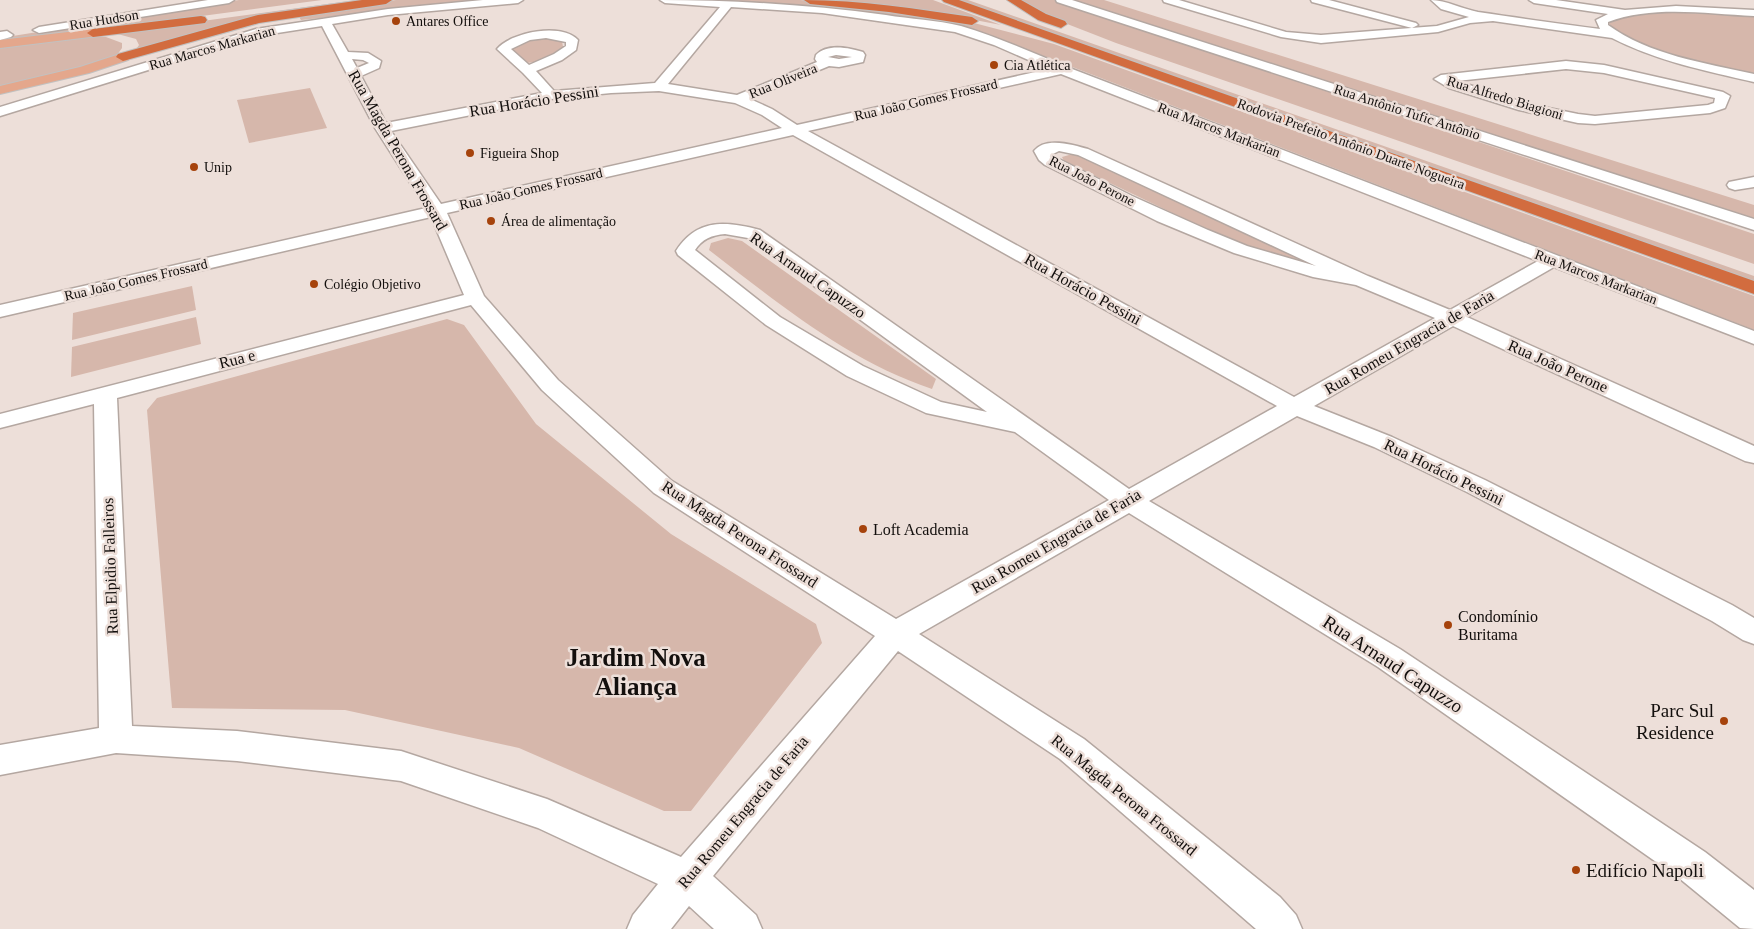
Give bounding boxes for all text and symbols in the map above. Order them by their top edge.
street label: Rua Hudson [68,7,140,33]
place label: Antares Office [406,14,489,29]
marker: Antares Office [390,15,402,27]
street label: Rua Marcos Markarian [148,23,276,73]
place label: Cia Atlética [1004,58,1071,73]
marker: Cia Atlética [988,59,1000,71]
street label: Rua Oliveira [747,60,820,101]
street label: Rua Magda Perona Frossard [344,67,451,233]
street label: Rua Alfredo Biagioni [1445,73,1565,123]
street label: Rua João Gomes Frossard [853,76,999,124]
street label: Rua Antônio Tufic Antônio [1332,81,1482,143]
street label: Rua Horácio Pessini [468,82,600,120]
street label: Rodovia Prefeito Antônio Duarte Nogueira [1235,96,1468,193]
street label: Rua Marcos Markarian [1156,100,1282,160]
place label: Figueira Shop [480,146,559,161]
marker: Figueira Shop [464,147,476,159]
street label: Rua João Perone [1047,153,1137,209]
place label: Unip [204,160,232,175]
marker: Unip [188,161,200,173]
street label: Rua João Gomes Frossard [458,165,604,213]
place label: Área de alimentação [501,213,616,229]
marker: Área de alimentação [485,215,497,227]
street label: Rua Arnaud Capuzzo [746,229,869,322]
street label: Rua Marcos Markarian [1533,247,1659,307]
street label: Rua Horácio Pessini [1022,250,1145,328]
street label: Rua João Gomes Frossard [63,256,209,304]
place label: Colégio Objetivo [324,277,421,292]
marker: Colégio Objetivo [308,278,320,290]
street label: Rua Romeu Engracia de Faria [1321,286,1497,398]
street label: Rua João Perone [1505,336,1611,396]
street label: Rua e [217,346,257,372]
street label: Rua Horácio Pessini [1382,436,1507,509]
street label: Rua Magda Perona Frossard [659,477,821,591]
street label: Rua Romeu Engracia de Faria [968,485,1144,597]
street label: Rua Elpidio Falleiros [99,497,122,635]
place label: Loft Academia [873,521,969,538]
marker: Loft Academia [857,523,869,535]
place label: Condomínio Buritama [1458,608,1538,643]
street label: Rua Arnaud Capuzzo [1319,611,1467,717]
marker: Condomínio Buritama [1442,619,1454,631]
district label: Jardim Nova Aliança [566,644,706,700]
place label: Parc Sul Residence [1636,700,1714,743]
marker: Parc Sul Residence [1718,715,1730,727]
street label: Rua Magda Perona Frossard [1047,731,1200,860]
street label: Rua Romeu Engracia de Faria [675,733,812,892]
place label: Edifício Napoli [1586,860,1704,881]
marker: Edifício Napoli [1570,864,1582,876]

